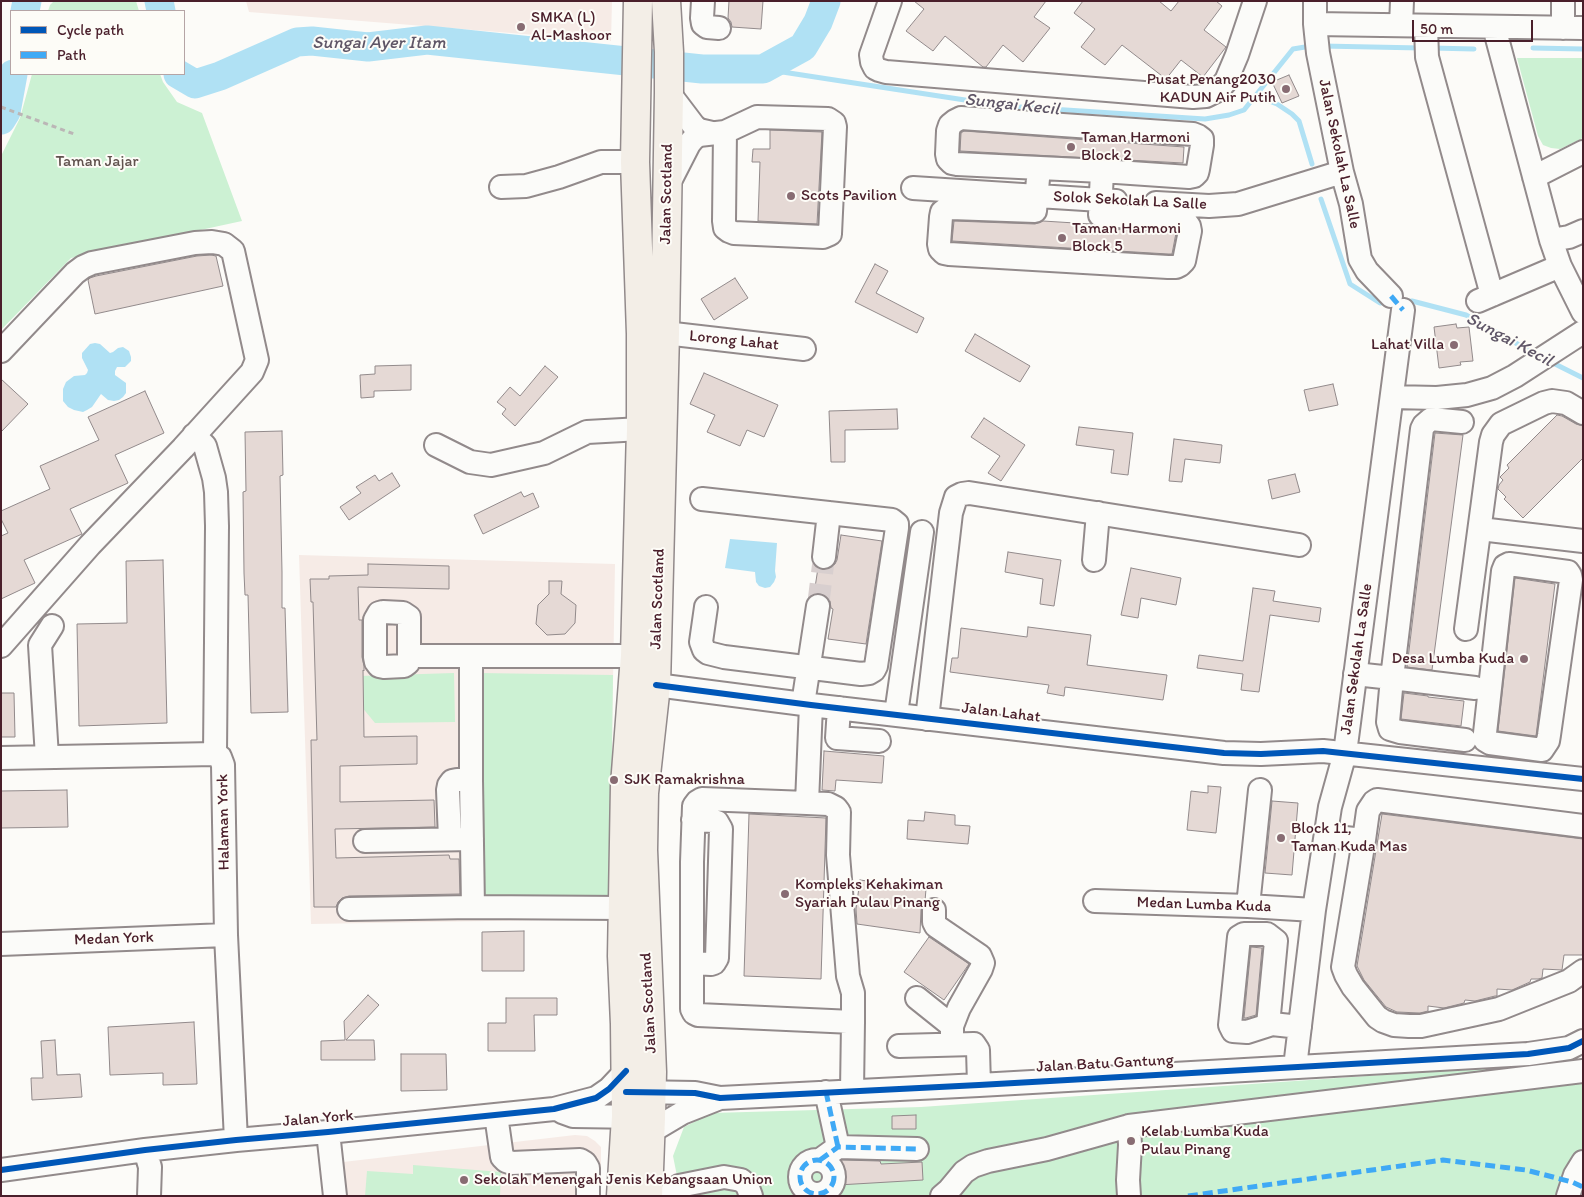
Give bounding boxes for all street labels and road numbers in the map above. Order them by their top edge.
street label: Jalan Sekolah La Salle [1314,78,1364,230]
street label: Jalan Scotland [657,143,677,245]
street label: Solok Sekolah La Salle [1053,187,1207,215]
street label: Lorong Lahat [688,327,780,355]
street label: Jalan Scotland [647,548,669,650]
street label: Jalan Sekolah La Salle [1337,582,1377,736]
street label: Jalan Lahat [961,699,1041,727]
street label: Halaman York [214,774,234,870]
street label: Medan Lumba Kuda [1136,893,1272,917]
street label: Medan York [74,928,154,950]
street label: Jalan Scotland [637,952,661,1054]
street label: Jalan Batu Gantung [1036,1051,1174,1077]
street label: Jalan York [282,1106,354,1132]

